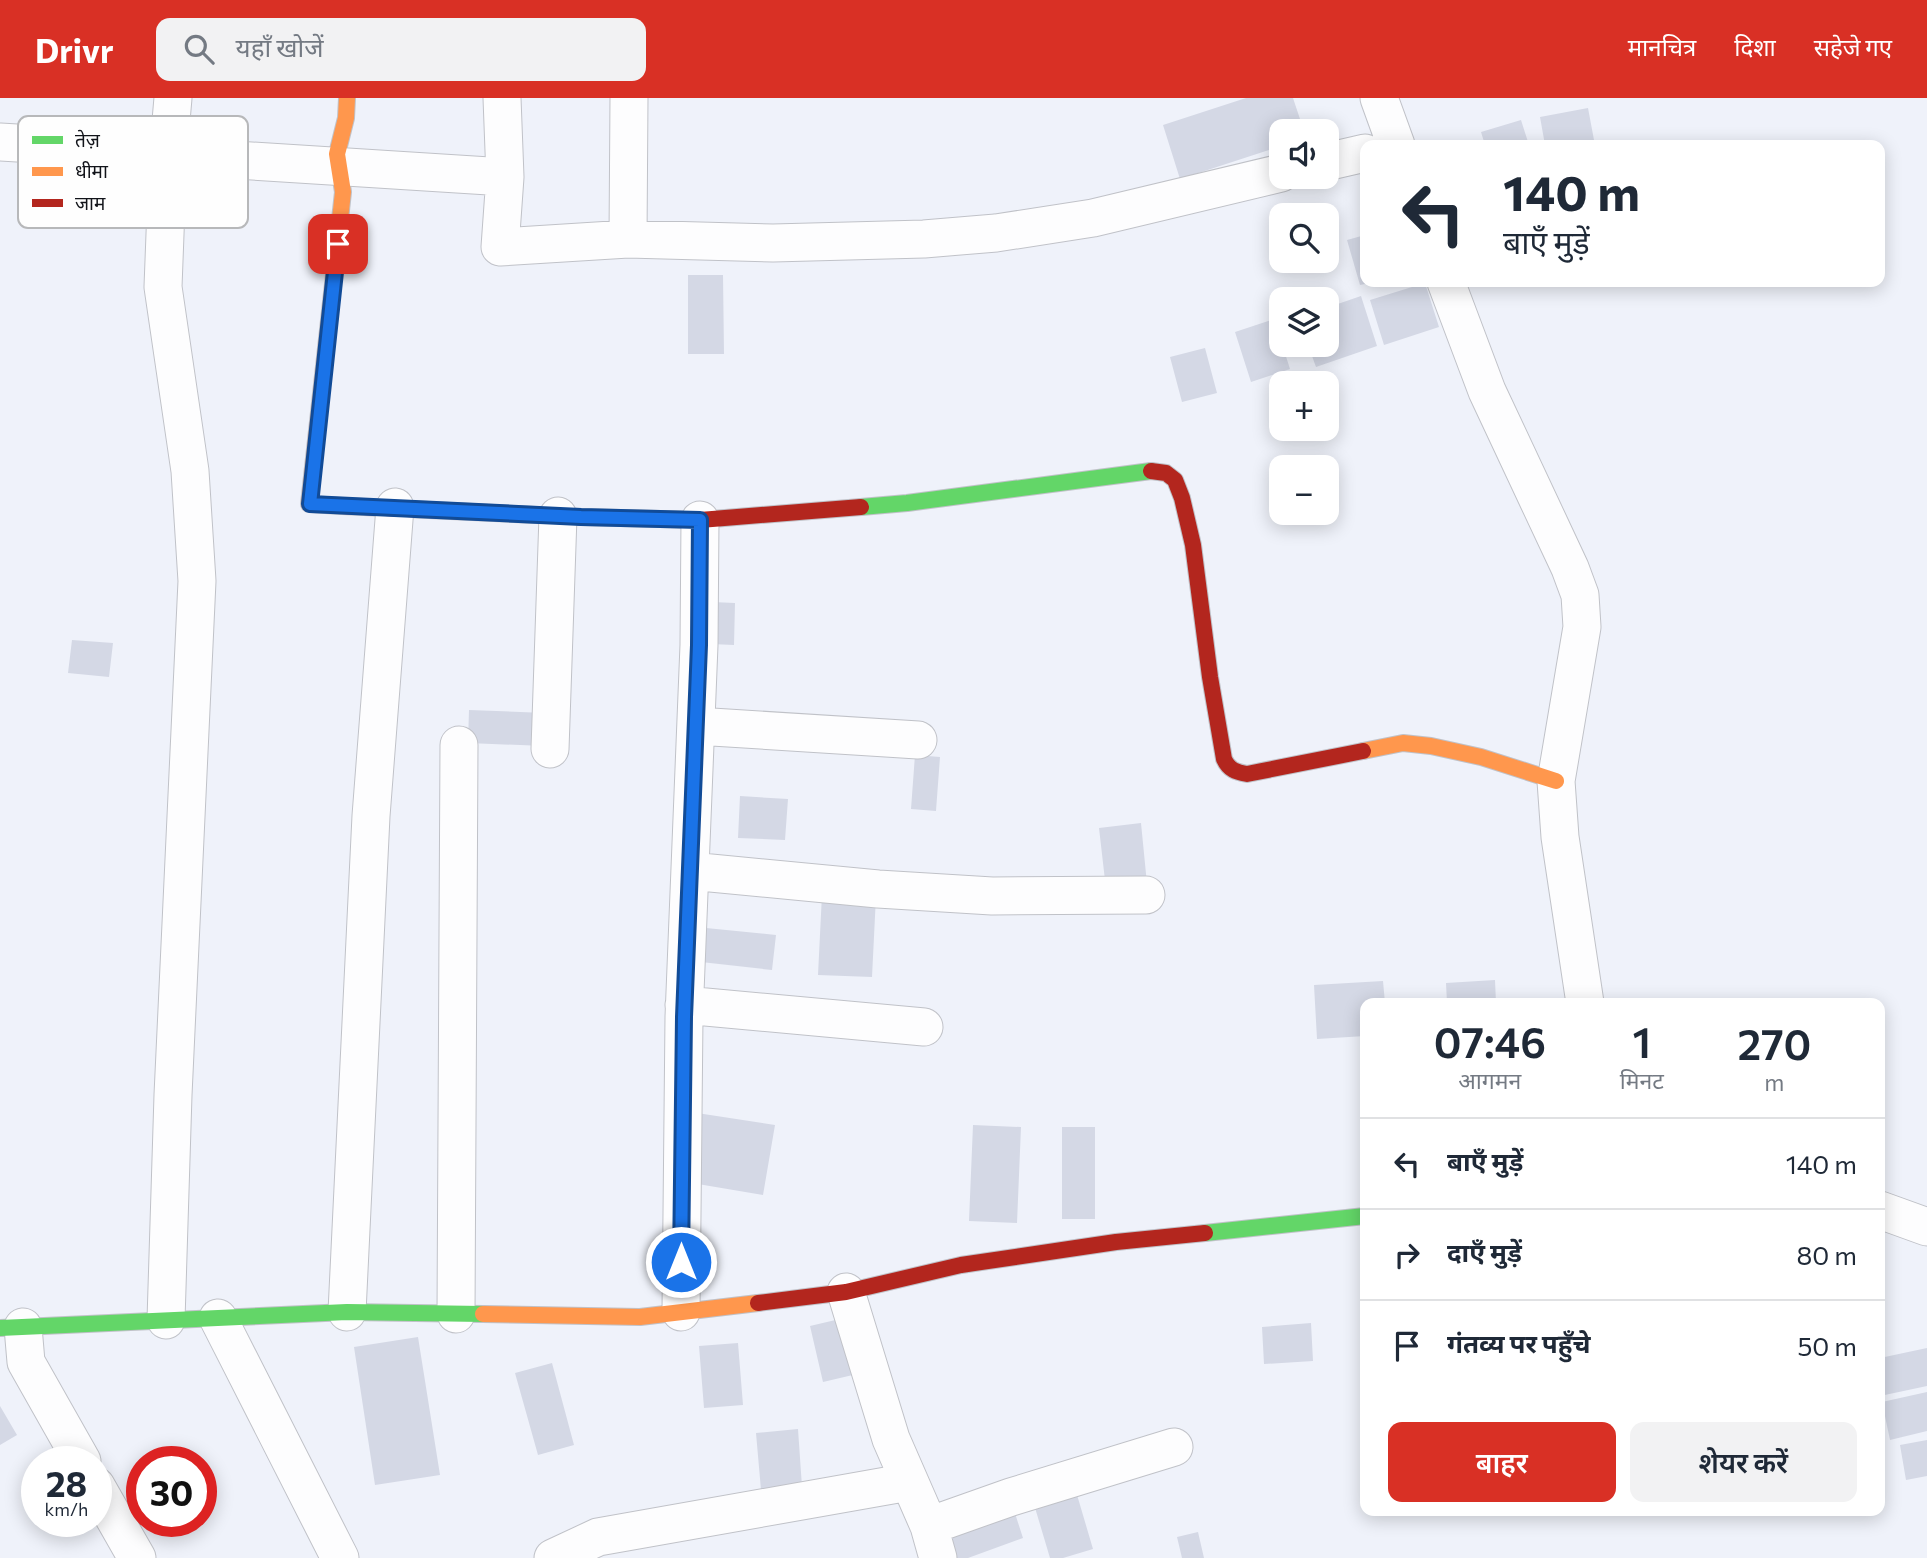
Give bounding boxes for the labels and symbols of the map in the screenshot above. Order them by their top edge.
legend [18,116,248,228]
text: तेज़ [75,128,101,151]
text: धीमा [75,159,109,182]
text: जाम [75,191,106,214]
pin [308,214,368,274]
position arrow [644,1225,718,1299]
speed limit sign: 30 [126,1446,217,1537]

